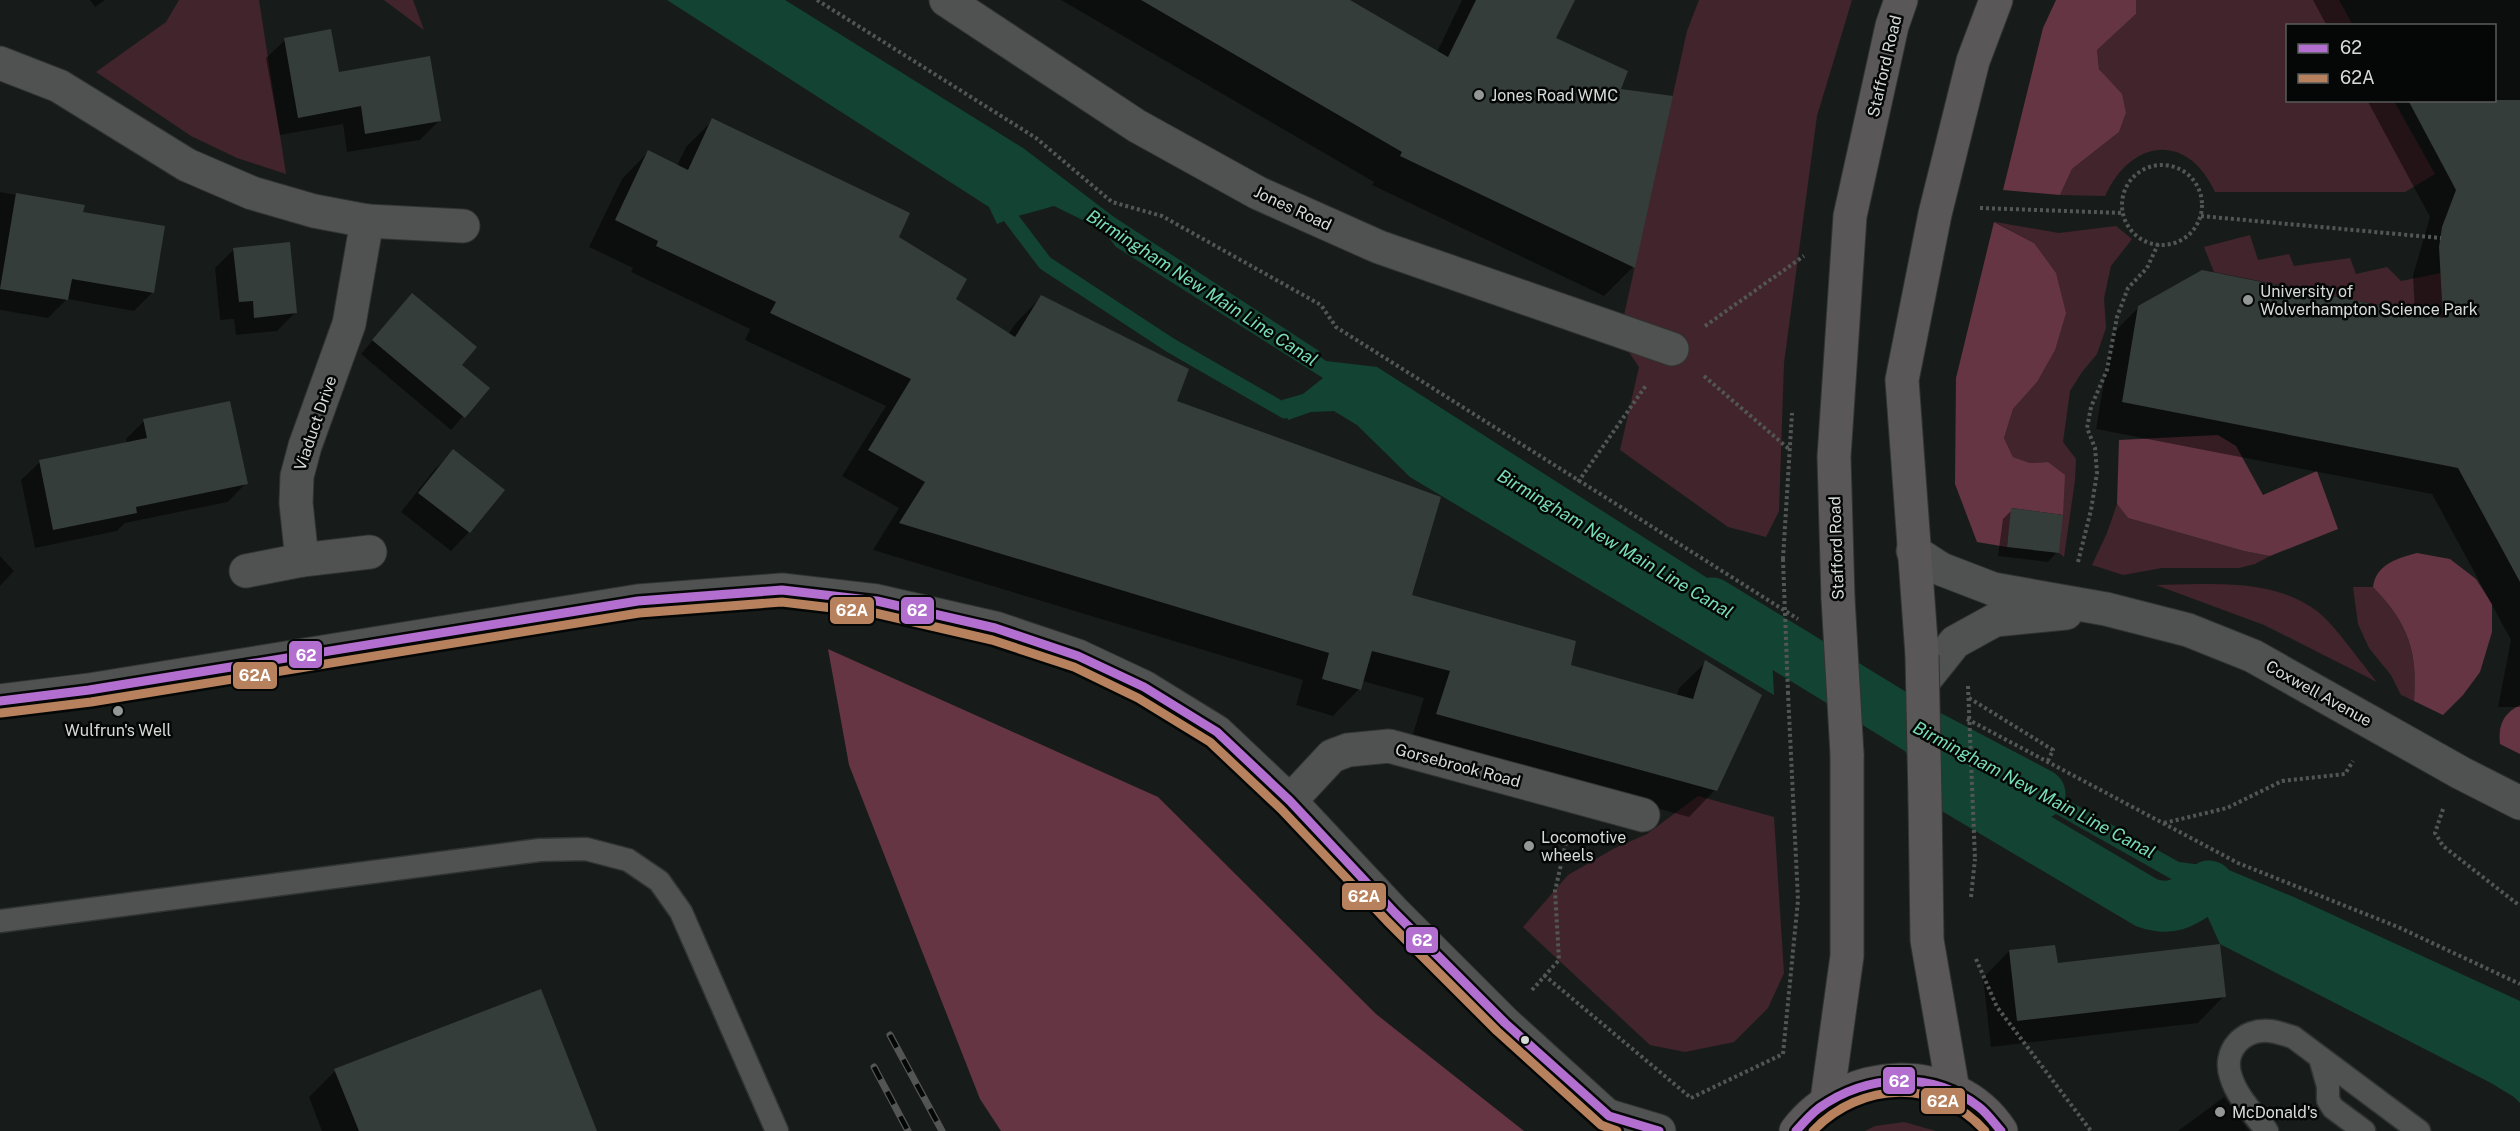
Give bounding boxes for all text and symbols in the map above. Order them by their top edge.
street label: Stafford Road [1864,13,1905,119]
legend [2286,24,2496,102]
text: 62 [2340,37,2362,58]
text: 62A [2340,67,2375,88]
place label: Jones Road WMC [1491,86,1618,105]
marker: Jones Road WMC [1472,88,1486,102]
street label: Jones Road [1251,182,1335,235]
water label: Birmingham New Main Line Canal [1083,205,1322,370]
place label: University of Wolverhampton Science Park [2260,282,2478,319]
marker: University of Wolverhampton Science Park [2241,293,2255,307]
street label: Viaduct Drive [290,373,341,473]
water label: Birmingham New Main Line Canal [1494,465,1737,622]
street label: Stafford Road [1825,496,1848,600]
line badge: 62A [829,596,875,625]
line badge: 62 [900,596,935,625]
text: 62A [836,601,869,620]
text: 62 [907,601,927,620]
line badge: 62 [288,640,323,669]
text: 62 [296,646,316,665]
street label: Coxwell Avenue [2262,656,2375,730]
line badge: 62A [232,661,278,690]
text: 62A [239,666,272,685]
marker: Wulfrun's Well [111,704,125,718]
water label: Birmingham New Main Line Canal [1910,717,2159,863]
place label: Wulfrun's Well [65,721,172,740]
street label: Gorsebrook Road [1393,740,1522,791]
place label: Locomotive wheels [1541,828,1626,865]
marker: Locomotive wheels [1522,839,1536,853]
line badge: 62A [1341,882,1387,911]
text: 62A [1348,887,1381,906]
line badge: 62 [1405,926,1439,954]
text: 62 [1412,931,1432,950]
unlabelled marker [1519,1034,1531,1046]
line badge: 62 [1882,1066,1916,1095]
text: 62 [1889,1072,1909,1091]
line badge: 62A [1920,1087,1966,1115]
text: 62A [1927,1092,1960,1111]
place label: McDonald's [2232,1103,2318,1122]
marker: McDonald's [2213,1105,2227,1119]

